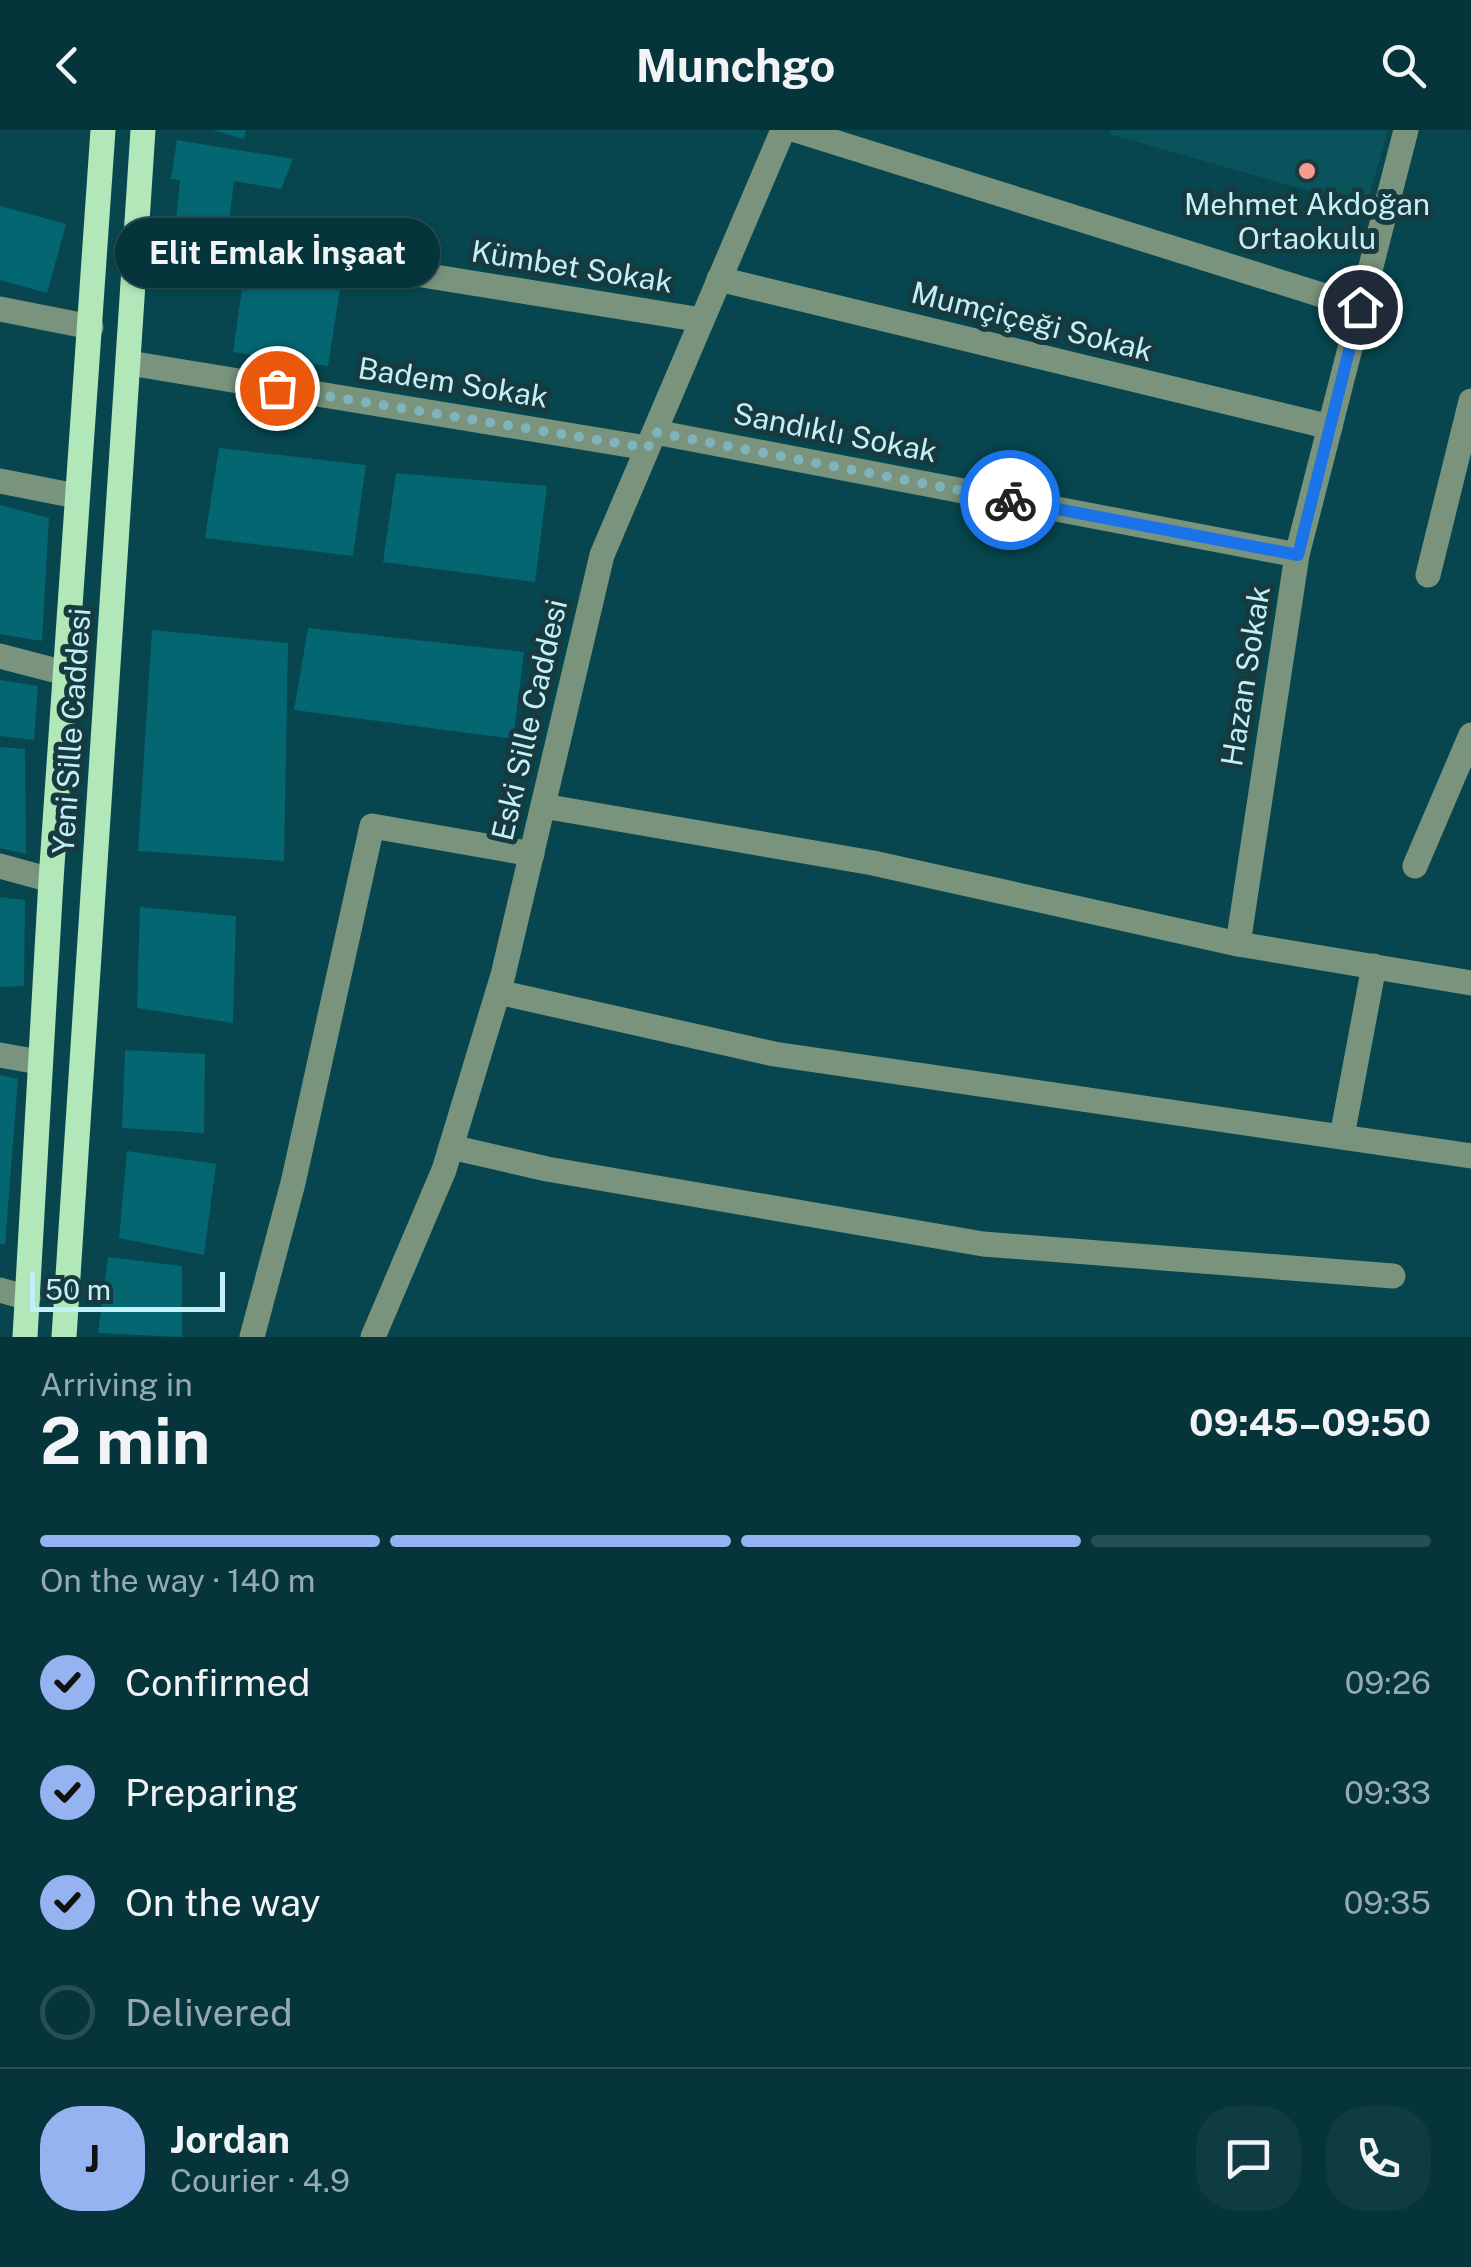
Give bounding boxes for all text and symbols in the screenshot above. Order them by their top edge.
icon: back [40,38,95,93]
icon: search [1376,38,1431,93]
text: Munchgo [636,39,835,92]
marker: Mehmet Akdoğan Ortaokulu [1296,160,1318,182]
place label: Mehmet Akdoğan Ortaokulu [1184,186,1430,256]
callout: Elit Emlak İnşaat [114,218,440,288]
street label: Kümbet Sokak [469,232,675,300]
text: Elit Emlak İnşaat [149,234,406,271]
pin [1318,265,1403,350]
street label: Mumçiçeği Sokak [908,274,1157,368]
icon: home [1333,280,1388,335]
pin [235,346,320,431]
street label: Badem Sokak [356,349,551,415]
icon: bag [250,361,305,416]
street label: Sandıklı Sokak [730,395,940,469]
courier [960,450,1060,550]
icon: bike [983,473,1038,528]
street label: Hazan Sokak [1213,583,1277,769]
street label: Eski Sille Caddesi [484,596,574,844]
street label: Yeni Sille Caddesi [44,607,98,855]
scale bar [30,1267,225,1312]
text: 50 m [45,1273,111,1306]
text: Arriving in [40,1366,193,1403]
text: 09:45–09:50 [1189,1400,1431,1445]
text: 2 min [40,1402,210,1479]
text: On the way · 140 m [40,1562,316,1599]
icon: check [40,1655,95,1710]
text: Confirmed [125,1660,310,1705]
text: 09:26 [1345,1664,1431,1701]
icon: check [40,1765,95,1820]
text: Preparing [125,1770,299,1815]
text: 09:33 [1344,1774,1431,1811]
icon: check [40,1875,95,1930]
text: On the way [125,1880,321,1925]
text: 09:35 [1344,1884,1431,1921]
text: Delivered [125,1990,293,2035]
button: chat [1196,2106,1301,2211]
button: phone [1326,2106,1431,2211]
text: Jordan [170,2117,290,2162]
text: J [85,2136,100,2181]
text: Courier · 4.9 [170,2162,350,2199]

